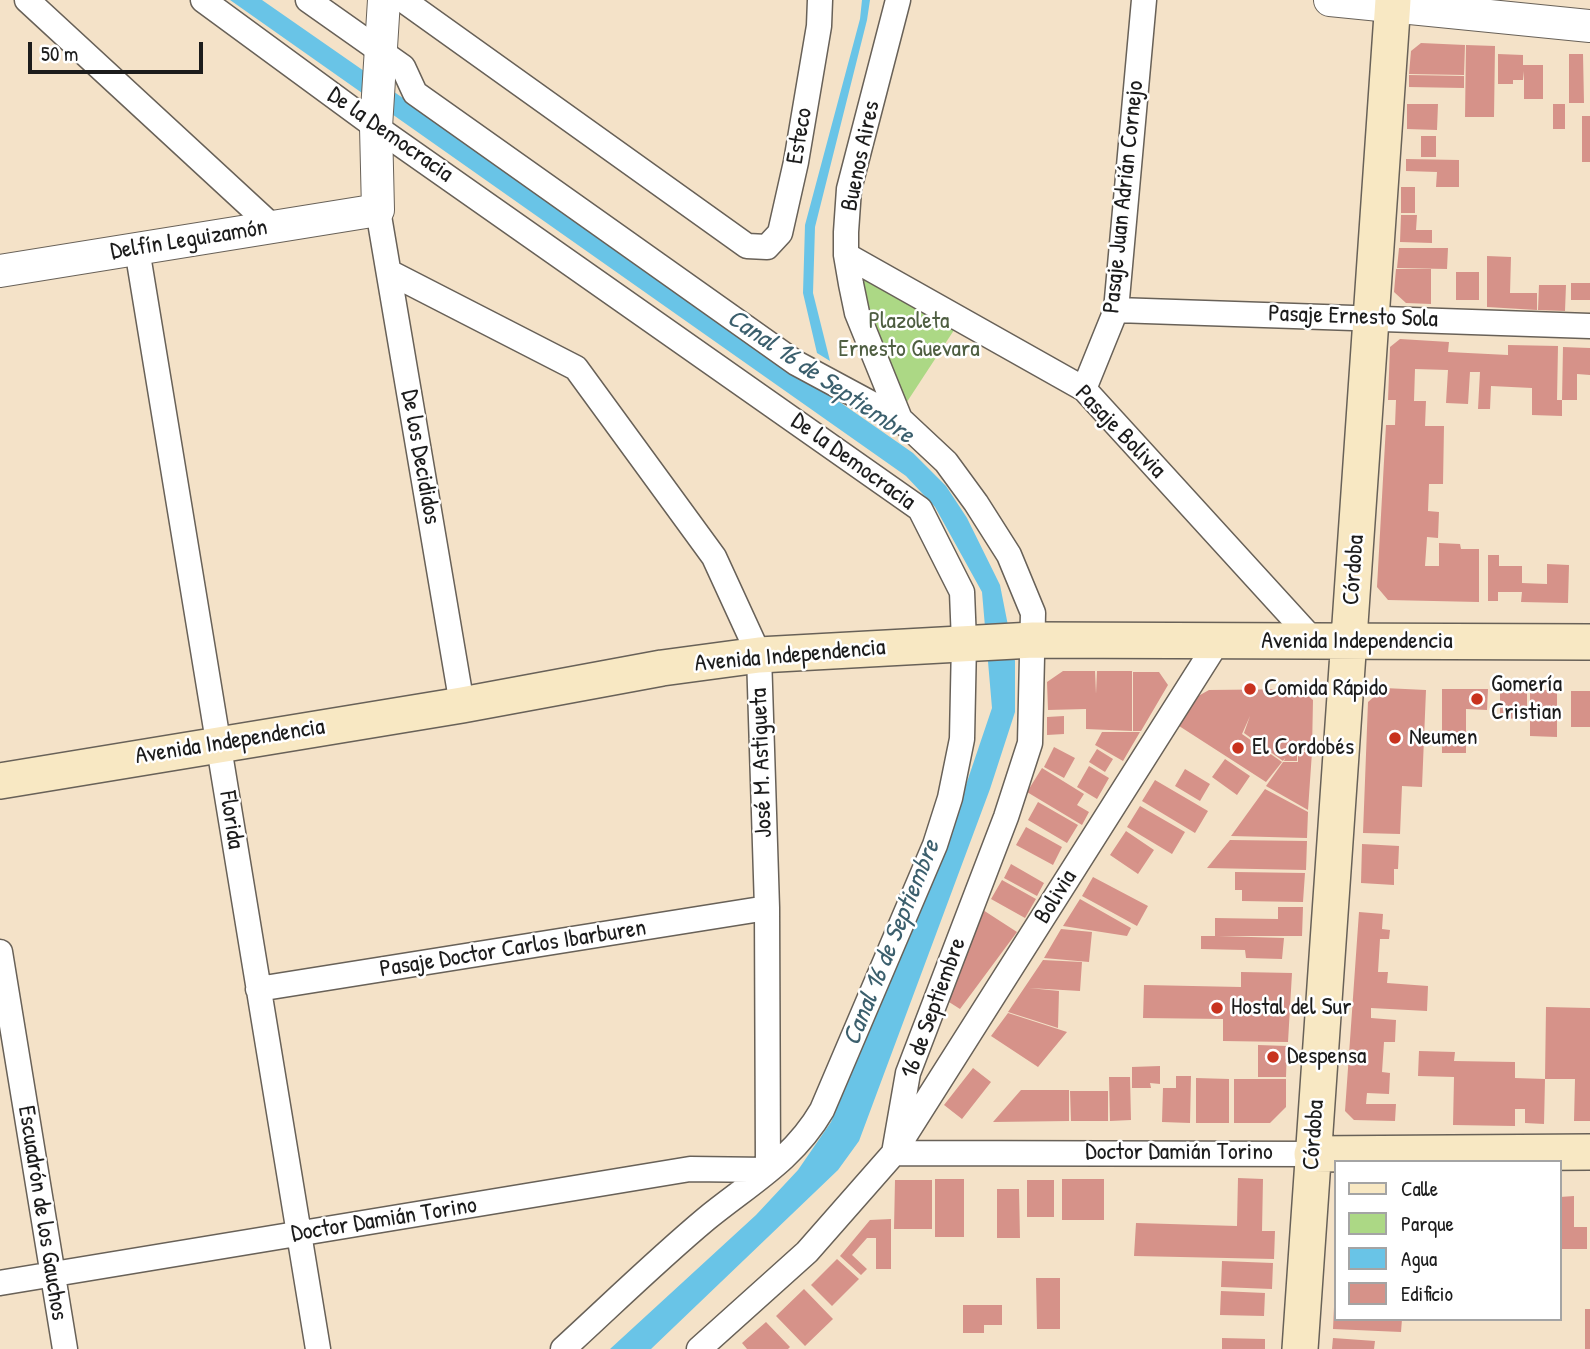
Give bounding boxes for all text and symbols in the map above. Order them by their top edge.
scale bar [32,28,206,72]
text: 50 m [41,39,78,68]
street label: Pasaje Juan Adrián Cornejo [1097,79,1151,315]
street label: De la Democracia [322,81,458,189]
street label: Buenos Aires [835,98,887,214]
street label: Esteco [781,106,819,166]
street label: Delfín Leguizamón [109,213,269,267]
street label: Pasaje Ernesto Sola [1268,300,1438,334]
water label: Canal 16 de Septiembre [721,303,919,451]
park label: Plazoleta Ernesto Guevara [838,308,980,364]
street label: Pasaje Bolivia [1069,379,1171,485]
street label: De los Decididos [394,388,446,526]
street label: De la Democracia [785,407,921,517]
street label: Córdoba [1337,534,1371,606]
street label: Avenida Independencia [1261,628,1453,656]
street label: Avenida Independencia [693,633,887,679]
place label: Gomería Cristian [1491,671,1562,727]
place label: Comida Rápido [1264,675,1388,703]
marker: Comida Rápido [1242,681,1258,697]
street label: José M. Astigueta [745,688,779,838]
marker: Gomería Cristian [1469,691,1485,707]
street label: Avenida Independencia [133,713,327,771]
place label: Neumen [1409,724,1478,752]
marker: Neumen [1387,730,1403,746]
place label: El Cordobés [1252,734,1354,762]
marker: El Cordobés [1230,740,1246,756]
street label: Florida [212,789,250,851]
water label: Canal 16 de Septiembre [837,836,947,1050]
street label: Bolivia [1028,865,1084,929]
street label: Pasaje Doctor Carlos Ibarburen [378,914,648,984]
street label: 16 de Septiembre [895,934,973,1082]
place label: Hostal del Sur [1231,994,1351,1022]
marker: Hostal del Sur [1209,1000,1225,1016]
place label: Despensa [1287,1043,1367,1071]
marker: Despensa [1265,1049,1281,1065]
street label: Córdoba [1297,1099,1331,1171]
street label: Escuadrón de los Gauchos [11,1104,73,1322]
street label: Doctor Damián Torino [1085,1139,1273,1167]
legend [1334,1160,1562,1321]
text: Calle [1401,1174,1438,1203]
street label: Doctor Damián Torino [289,1191,479,1249]
text: Parque [1401,1209,1454,1238]
text: Agua [1401,1244,1437,1273]
text: Edificio [1401,1279,1453,1308]

